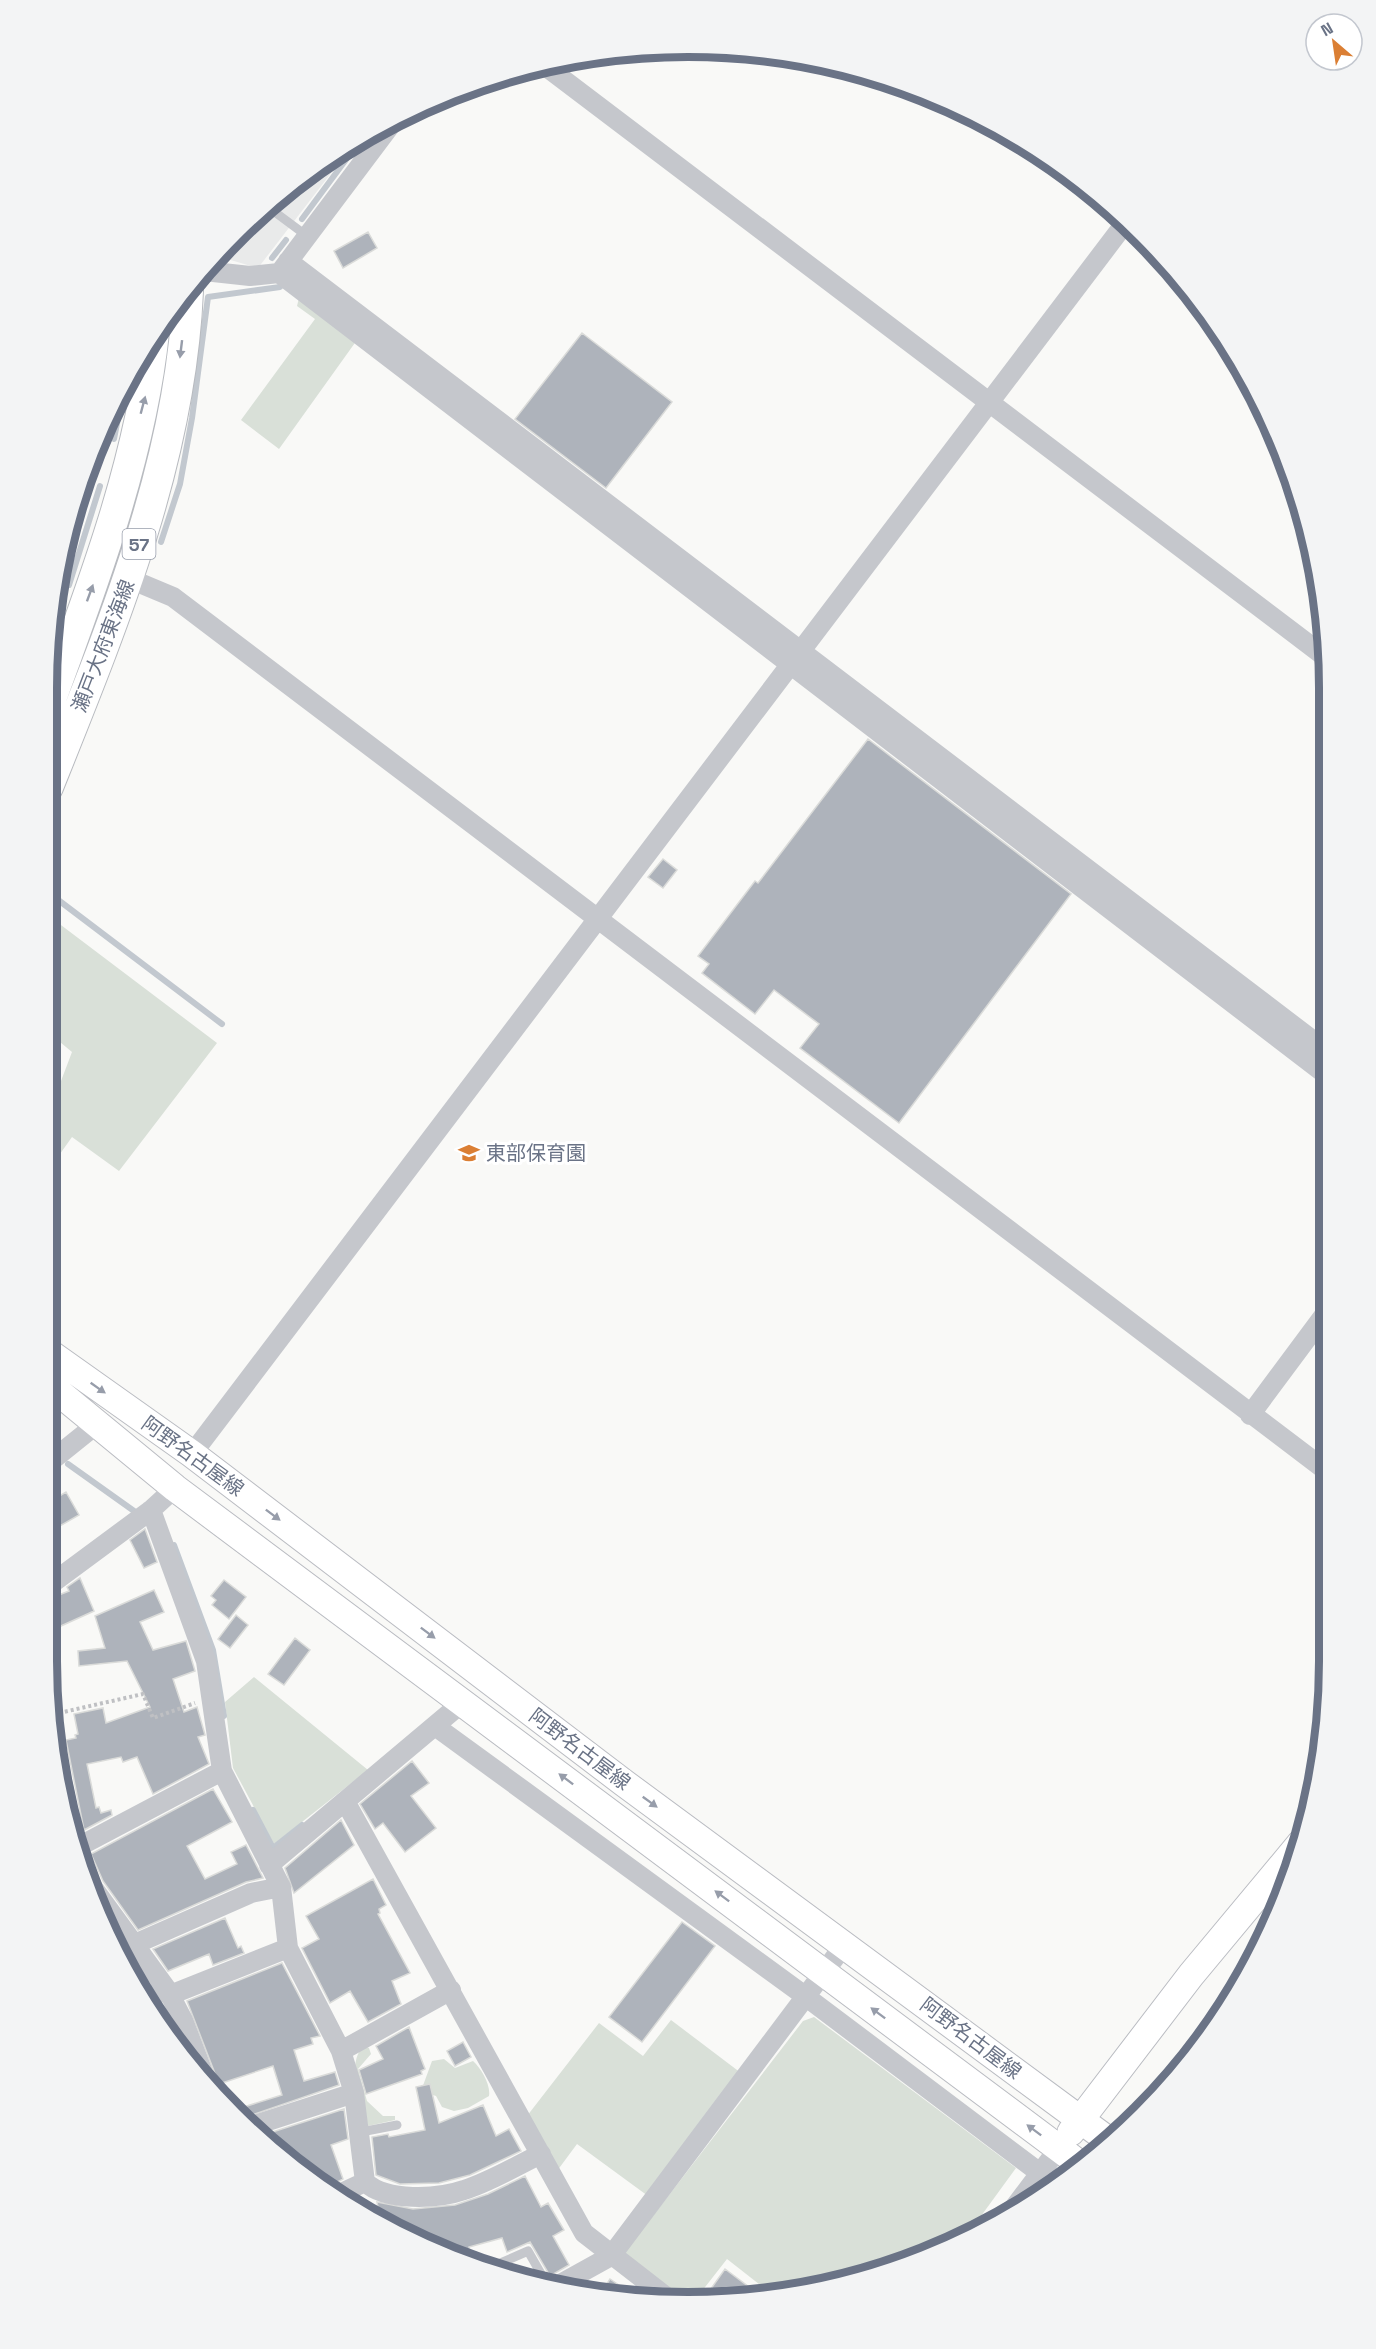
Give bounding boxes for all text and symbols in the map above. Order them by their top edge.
north arrow [1304,12,1364,72]
text: N [1317,18,1337,41]
one-way arrow [176,340,186,359]
one-way arrow [138,396,148,414]
road number: 57 [122,529,156,559]
street label: 瀬戸大府東海線 [66,576,140,716]
one-way arrow [85,584,95,602]
place label: 東部保育園 [486,1140,586,1166]
school or university icon: 東部保育園 [457,1141,481,1165]
one-way arrow [91,1381,106,1393]
street label: 阿野名古屋線 [137,1410,249,1502]
one-way arrow [265,1509,280,1521]
one-way arrow [420,1627,435,1639]
street label: 阿野名古屋線 [524,1703,636,1795]
one-way arrow [558,1774,573,1786]
one-way arrow [641,1796,657,1808]
one-way arrow [714,1891,729,1903]
street label: 阿野名古屋線 [915,1992,1027,2084]
one-way arrow [870,2008,885,2020]
one-way arrow [1026,2124,1042,2136]

